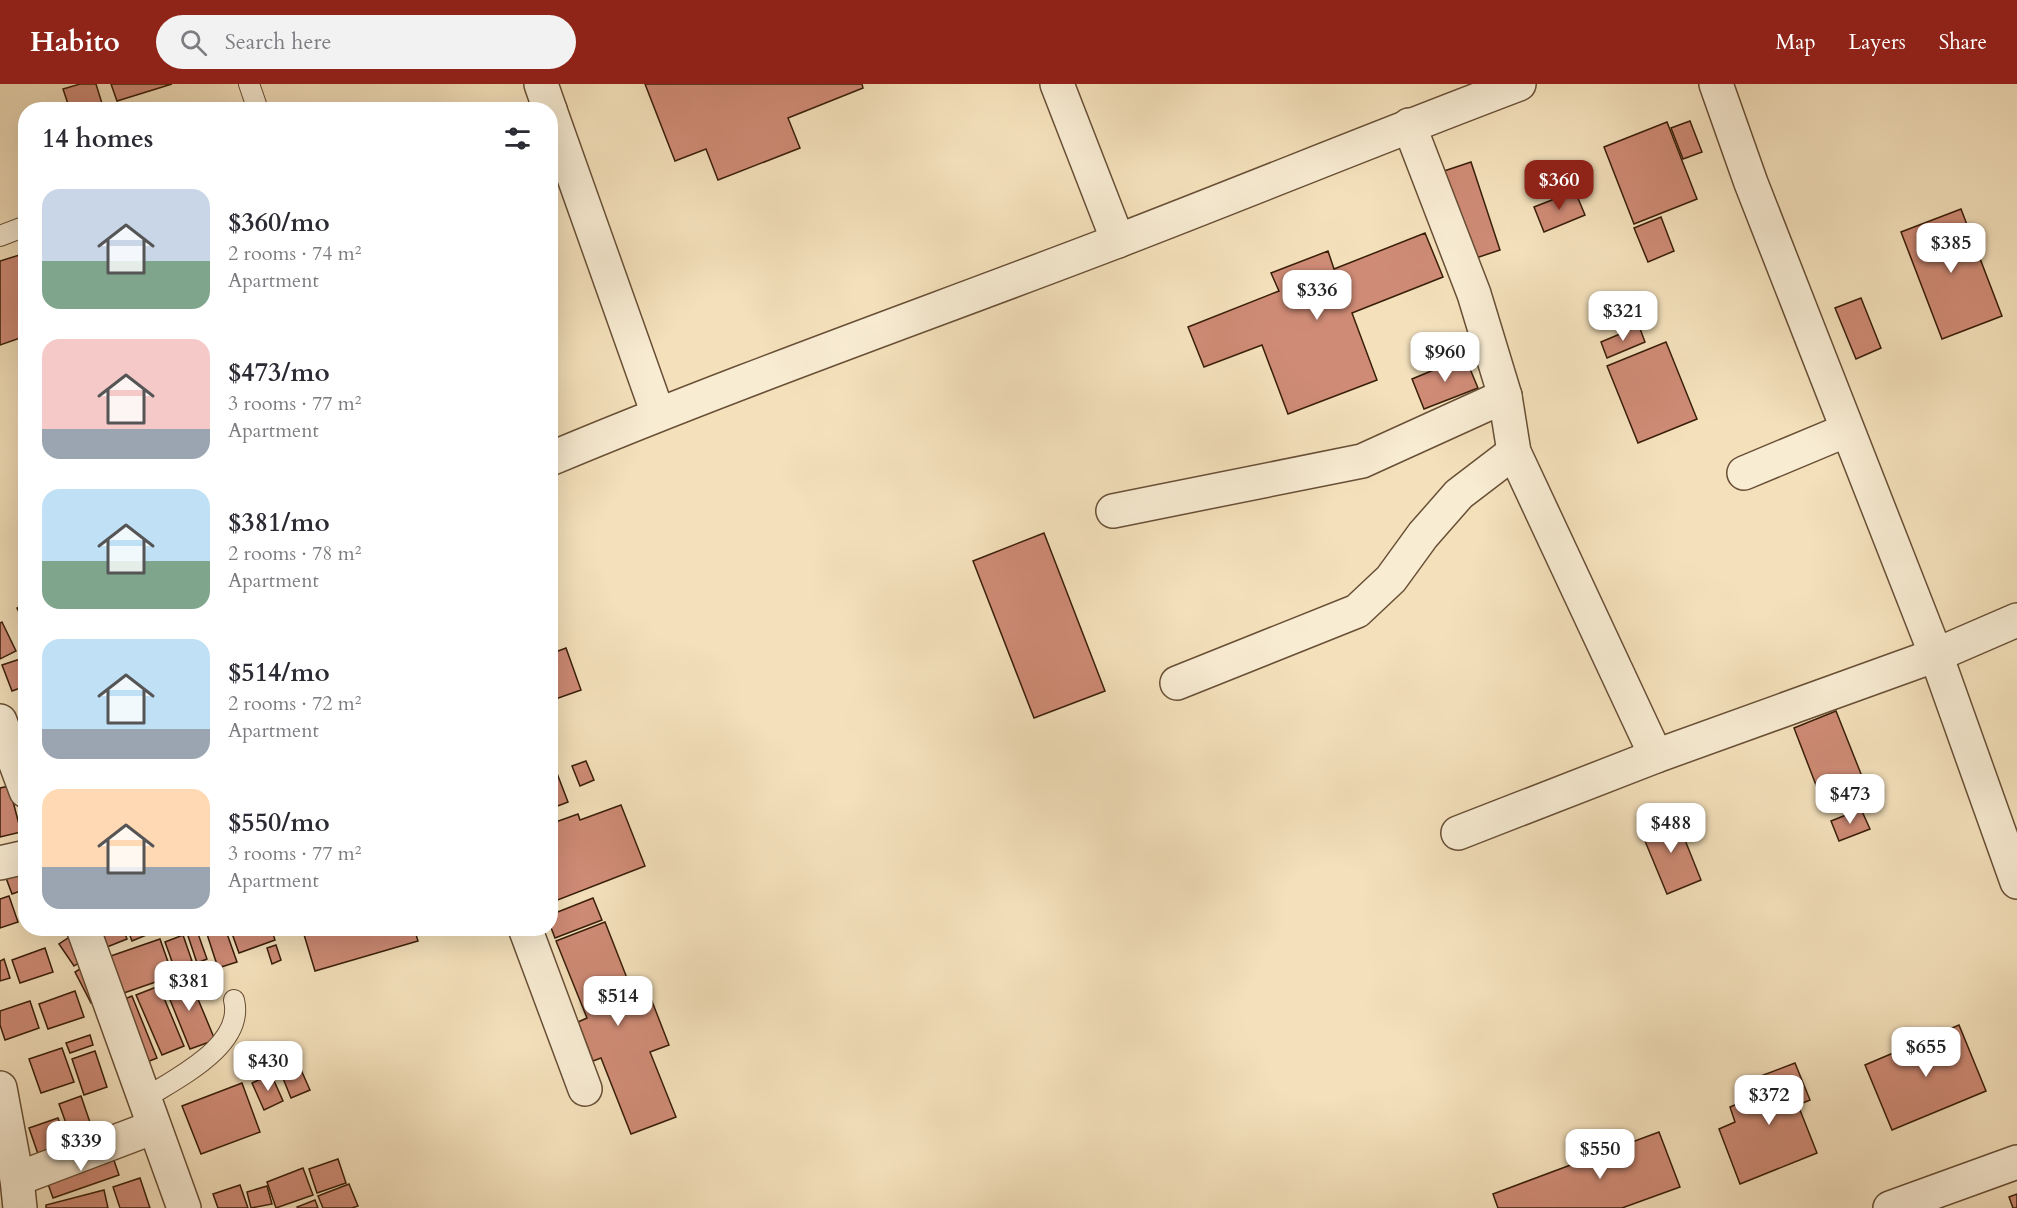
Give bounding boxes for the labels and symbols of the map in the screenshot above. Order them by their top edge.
pin: $360 [1523,160,1595,211]
pin: $385 [1915,223,1987,274]
pin: $336 [1281,270,1353,321]
pin: $321 [1587,291,1659,342]
pin: $960 [1409,332,1481,383]
pin: $473 [1814,774,1886,825]
pin: $488 [1635,803,1707,854]
pin: $381 [153,961,225,1012]
pin: $514 [582,976,654,1027]
pin: $655 [1890,1027,1962,1078]
pin: $430 [232,1041,304,1092]
pin: $372 [1733,1075,1805,1126]
pin: $339 [45,1121,117,1172]
pin: $550 [1564,1129,1636,1180]

